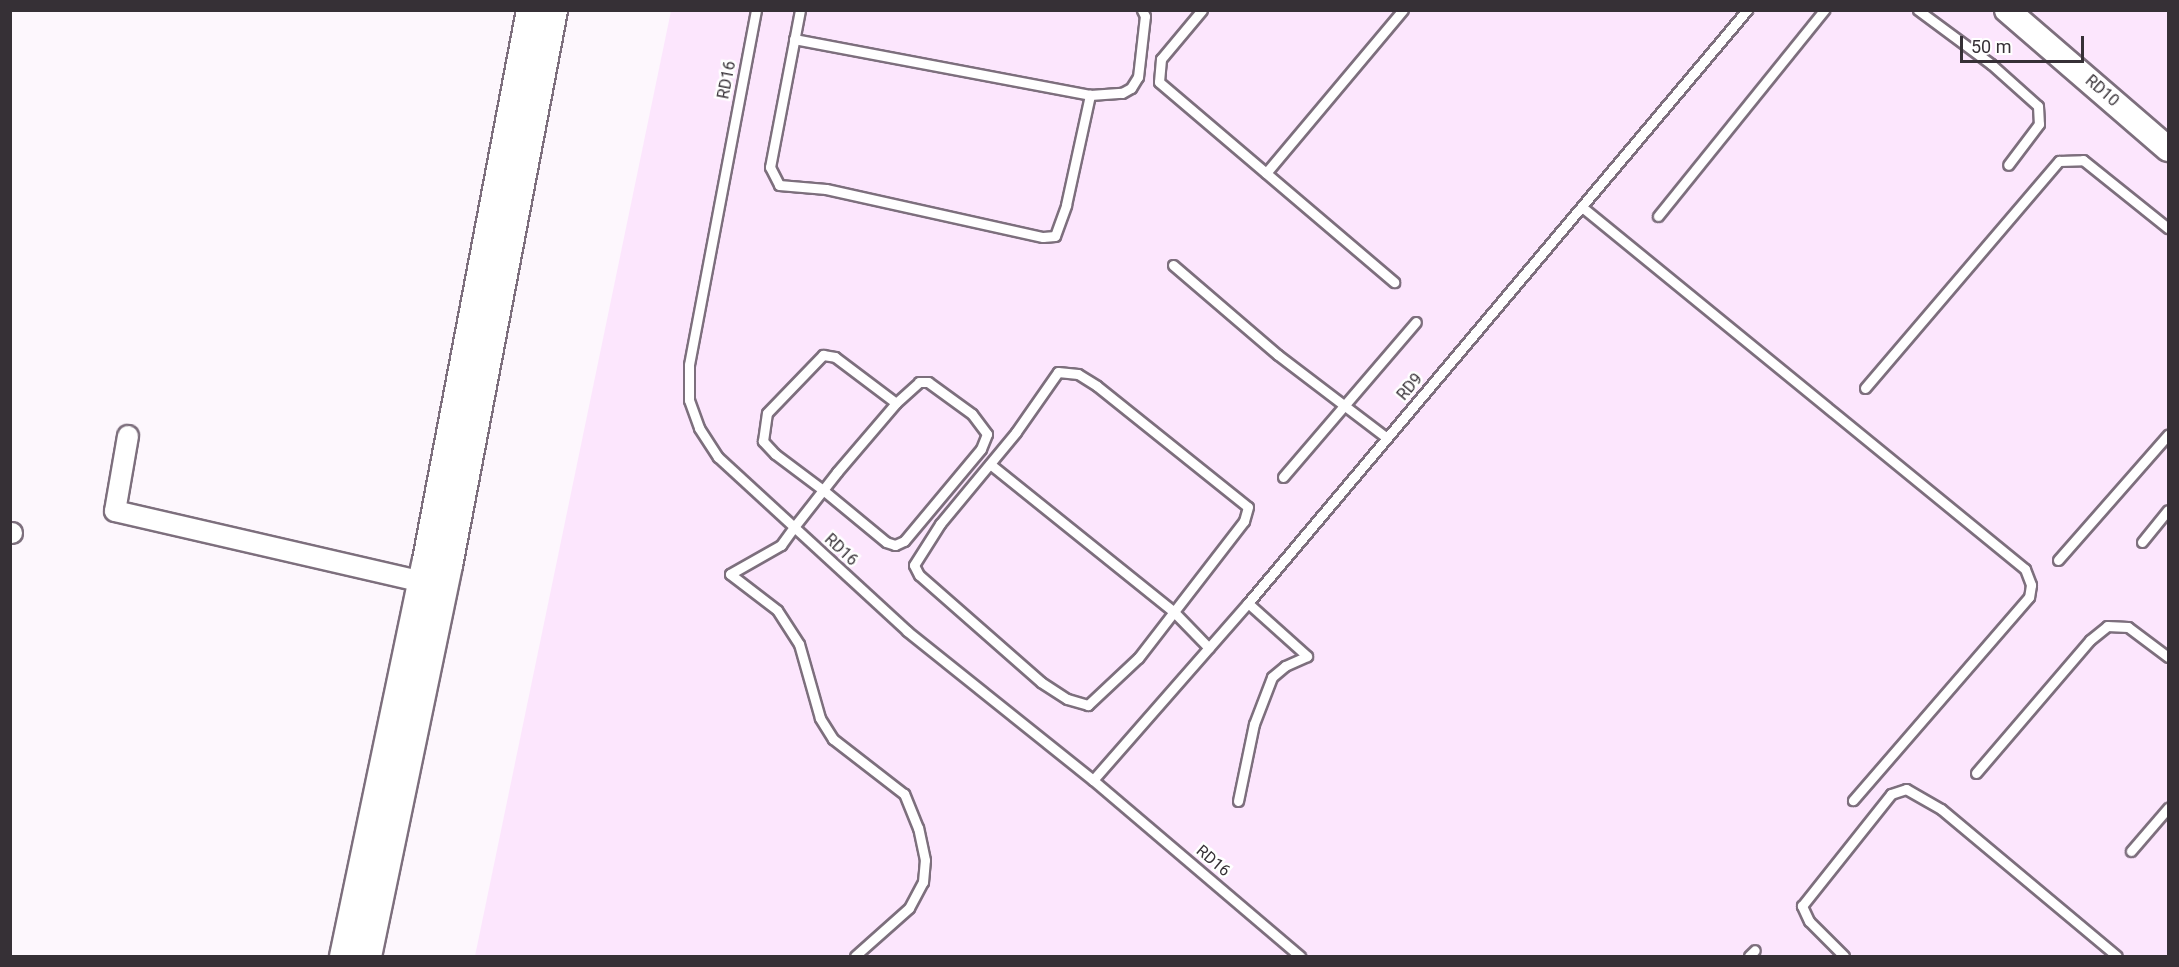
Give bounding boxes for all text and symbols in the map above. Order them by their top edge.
scale bar [1963,24,2088,62]
text: 50 m [1971,36,2011,57]
street label: RD16 [714,59,740,101]
street label: RD10 [2081,71,2123,111]
street label: RD9 [1393,370,1427,404]
street label: RD16 [820,530,862,570]
street label: RD16 [1192,841,1234,881]

